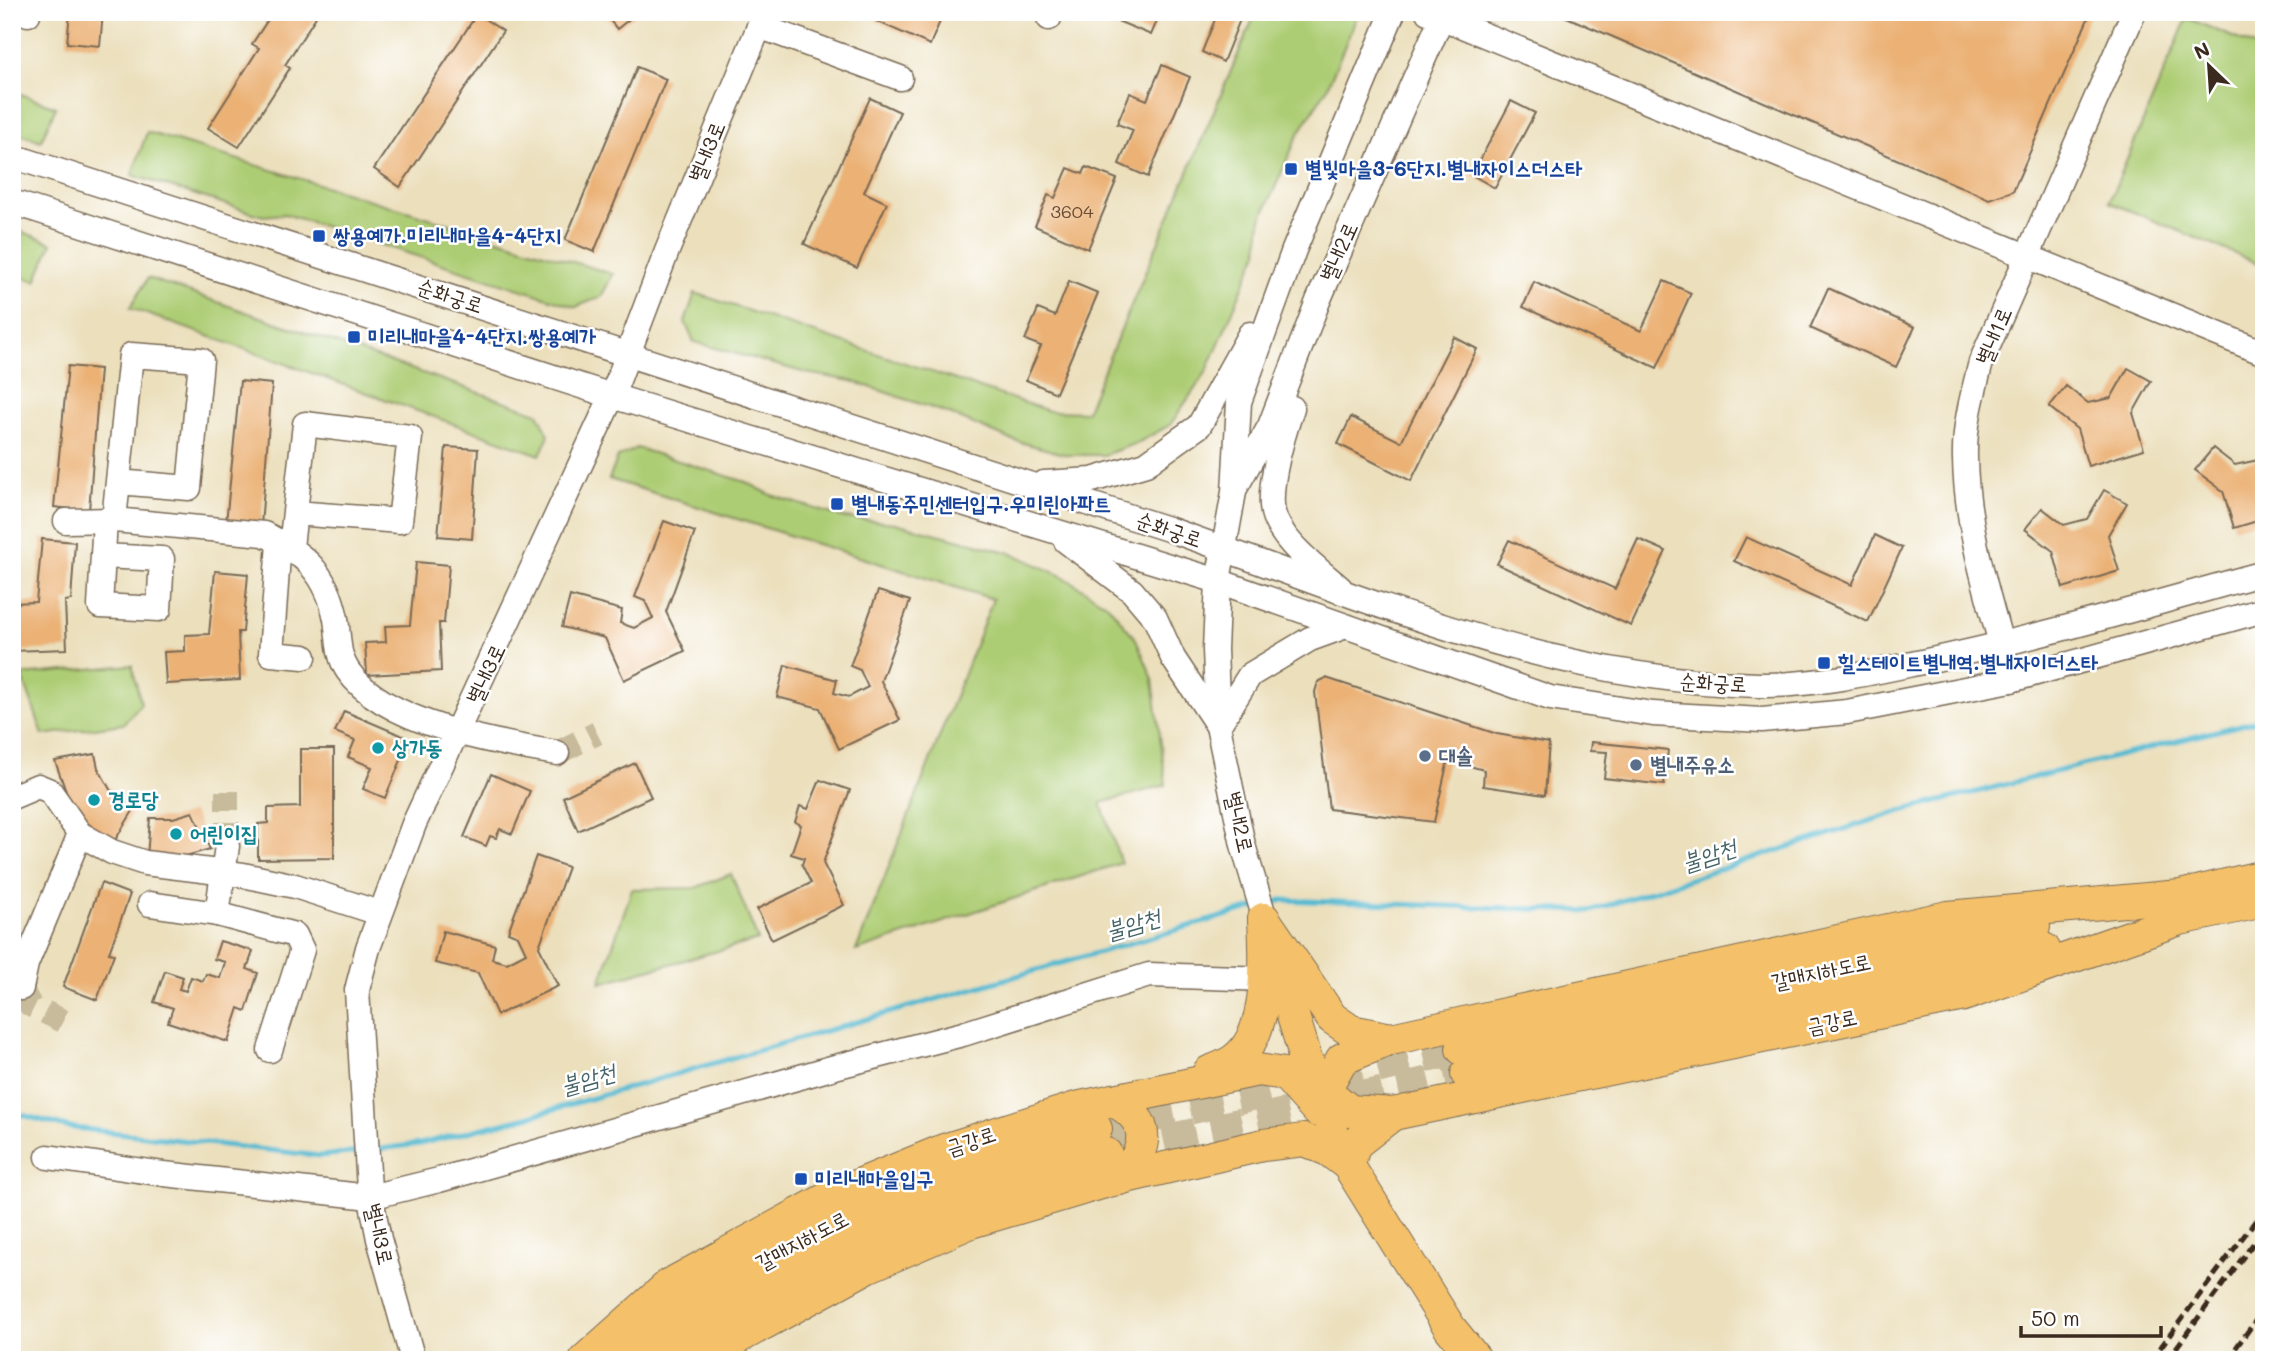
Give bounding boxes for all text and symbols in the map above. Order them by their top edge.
north arrow [2174,32,2244,102]
text: N [2190,36,2213,65]
street label: 별내3로 [681,117,730,186]
place label: 별빛마을3-6단지.별내자이스더스타 [1305,154,1582,181]
marker: 별빛마을3-6단지.별내자이스더스타 [1283,161,1299,177]
house number: 3604 [1050,199,1094,223]
street label: 별내2로 [1313,217,1363,285]
place label: 쌍용예가.미리내마을4-4단지 [333,221,561,248]
marker: 쌍용예가.미리내마을4-4단지 [311,228,327,244]
street label: 순화궁로 [414,271,487,318]
street label: 별내1로 [1968,302,2017,368]
place label: 미리내마을4-4단지.쌍용예가 [368,322,596,349]
marker: 미리내마을4-4단지.쌍용예가 [346,329,362,345]
place label: 별내동주민센터입구.우미린아파트 [851,489,1111,516]
marker: 별내동주민센터입구.우미린아파트 [829,496,845,512]
street label: 순화궁로 [1133,505,1206,552]
street label: 별내3로 [459,639,510,708]
place label: 힐스테이트별내역.별내자이더스타 [1838,648,2098,675]
marker: 힐스테이트별내역.별내자이더스타 [1816,655,1832,671]
street label: 순화궁로 [1679,666,1748,697]
place label: 상가동 [392,733,443,760]
marker: 상가동 [370,740,386,756]
place label: 대솔 [1439,741,1473,768]
marker: 대솔 [1417,748,1433,764]
place label: 별내주유소 [1650,750,1735,777]
marker: 별내주유소 [1628,757,1644,773]
place label: 경로당 [108,785,159,812]
street label: 별내2로 [1220,788,1261,855]
marker: 경로당 [86,792,102,808]
place label: 어린이집 [190,819,258,846]
marker: 어린이집 [168,826,184,842]
water label: 불암천 [1678,830,1742,877]
water label: 불암천 [1102,900,1166,945]
street label: 갈매지하도로 [1768,947,1873,994]
street label: 금강로 [1804,1002,1859,1039]
water label: 불암천 [557,1055,621,1100]
street label: 금강로 [942,1119,999,1160]
place label: 미리내마을입구 [815,1164,933,1191]
marker: 미리내마을입구 [793,1171,809,1187]
street label: 별내3로 [360,1200,401,1267]
street label: 갈매지하도로 [750,1204,852,1275]
scale bar [2021,1295,2160,1339]
text: 50 m [2031,1304,2080,1331]

